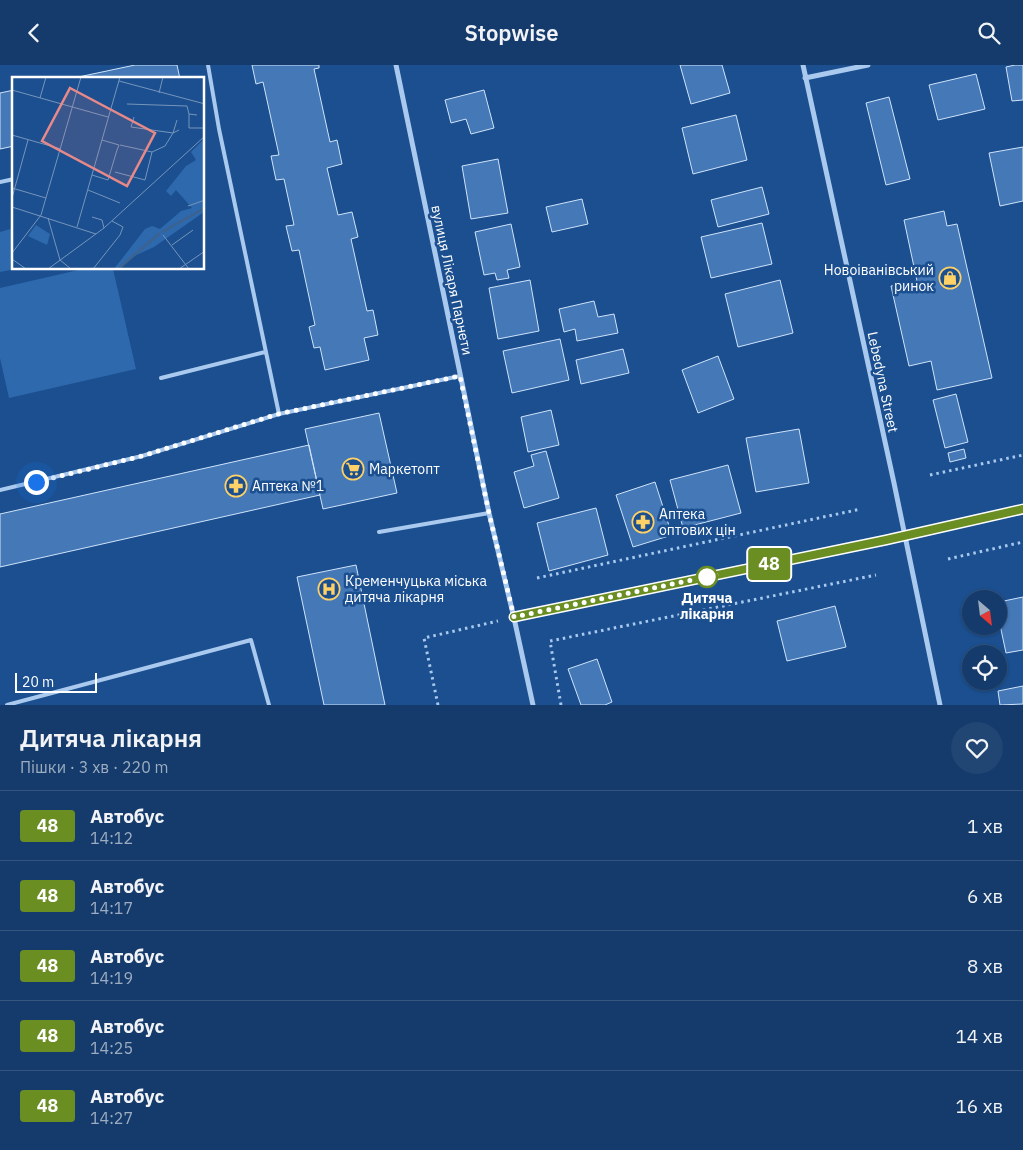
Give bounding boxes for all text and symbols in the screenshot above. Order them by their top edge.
text: Stopwise [464,18,559,47]
icon: back [20,19,48,47]
icon: search [975,19,1003,47]
inset map [12,77,205,270]
street label: вулиця Лікаря Парнети [427,203,477,357]
place label: Новоіванівський ринок [824,261,934,295]
shop icon: Новоіванівський ринок [938,266,962,290]
street label: Lebedyna Street [864,330,902,434]
supermarket icon: Маркетопт [341,457,365,481]
place label: Маркетопт [369,460,440,478]
your location [24,470,49,495]
pharmacy icon: Аптека №1 [224,474,248,498]
place label: Аптека №1 [252,477,324,495]
place label: Аптека оптових цін [659,505,736,539]
pharmacy icon: Аптека оптових цін [631,510,655,534]
line badge: 48 [746,548,792,580]
text: 48 [758,552,780,575]
marker: Дитяча лікарня [696,566,718,588]
place label: Кременчуцька міська дитяча лікарня [345,572,487,606]
hospital icon: Кременчуцька міська дитяча лікарня [317,577,341,601]
place label: Дитяча лікарня [680,589,734,623]
north arrow [962,590,1008,635]
map controls [962,590,1007,690]
button: locate [962,645,1007,690]
scale bar [15,670,98,693]
text: 20 m [22,673,54,691]
text: Дитяча лікарня [20,722,202,754]
button: heart [951,722,1003,774]
text: Пішки · 3 хв · 220 m [20,757,169,777]
text: Автобус [90,804,164,828]
text: 48 [37,814,58,837]
text: 1 хв [967,814,1003,838]
text: 14:12 [90,828,133,848]
text: Автобус [90,874,164,898]
text: 48 [37,884,58,907]
text: 6 хв [967,884,1003,908]
text: 14:17 [90,898,133,918]
text: Автобус [90,944,164,968]
text: 48 [37,954,58,977]
text: 8 хв [967,954,1003,978]
text: 14:19 [90,968,133,988]
text: Автобус [90,1014,164,1038]
text: 48 [37,1024,58,1047]
text: 14 хв [955,1024,1003,1048]
text: 14:25 [90,1038,133,1058]
text: Автобус [90,1084,164,1108]
text: 48 [37,1094,58,1117]
text: 16 хв [955,1094,1003,1118]
text: 14:27 [90,1108,133,1128]

